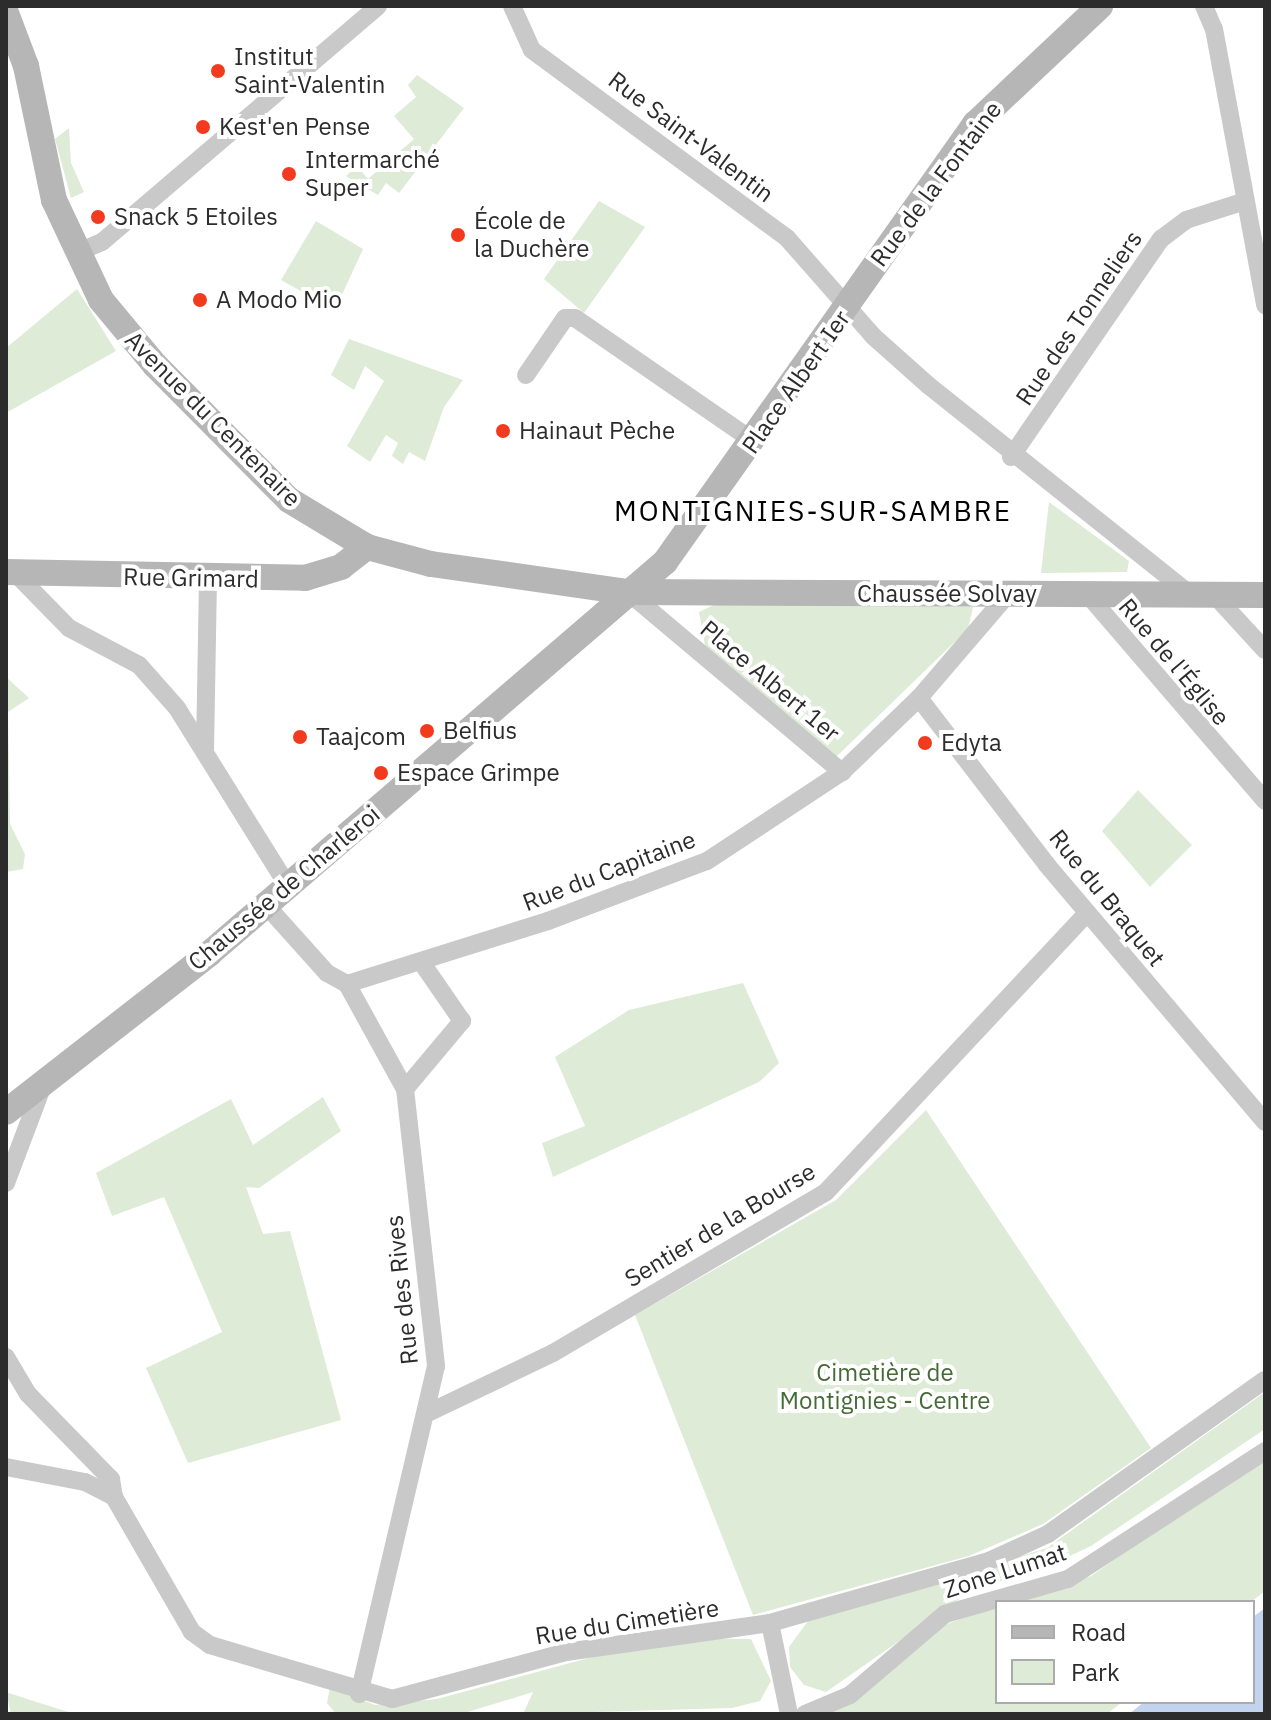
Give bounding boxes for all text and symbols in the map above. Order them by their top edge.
place label: Institut Saint-Valentin [234,43,385,99]
marker: Institut Saint-Valentin [209,62,227,80]
street label: Rue Saint-Valentin [603,66,779,208]
street label: Rue de la Fontaine [864,96,1008,272]
place label: Kest'en Pense [219,113,370,141]
marker: Kest'en Pense [194,118,212,136]
place label: Intermarché Super [305,146,440,202]
marker: Intermarché Super [280,165,298,183]
place label: Snack 5 Etoiles [114,203,278,231]
place label: École de la Duchère [474,207,589,263]
marker: Snack 5 Etoiles [89,208,107,226]
street label: Rue des Tonneliers [1010,225,1148,411]
marker: École de la Duchère [449,226,467,244]
place label: A Modo Mio [216,286,342,314]
marker: A Modo Mio [191,291,209,309]
street label: Place Albert Ier [736,305,856,459]
street label: Avenue du Centenaire [119,325,307,513]
place label: Hainaut Pèche [519,417,675,445]
marker: Hainaut Pèche [494,422,512,440]
district label: MONTIGNIES-SUR-SAMBRE [614,494,1012,528]
street label: Rue Grimard [123,562,259,594]
street label: Chaussée Solvay [857,580,1037,608]
street label: Rue de l'Église [1113,593,1235,731]
street label: Place Albert 1er [694,614,846,748]
place label: Belfius [443,717,517,745]
marker: Belfius [418,722,436,740]
place label: Taajcom [316,723,406,751]
marker: Taajcom [291,728,309,746]
place label: Edyta [941,729,1002,757]
marker: Edyta [916,734,934,752]
place label: Espace Grimpe [397,759,560,787]
marker: Espace Grimpe [372,764,390,782]
street label: Chaussée de Charleroi [182,800,386,976]
street label: Rue du Braquet [1043,824,1171,972]
street label: Rue du Capitaine [519,825,699,917]
street label: Sentier de la Bourse [620,1157,820,1293]
street label: Rue des Rives [380,1214,424,1366]
park label: Cimetière de Montignies - Centre [779,1359,991,1415]
street label: Zone Lumat [940,1538,1070,1604]
street label: Rue du Cimetière [533,1593,721,1651]
legend [995,1600,1255,1704]
text: Road [1071,1616,1126,1648]
text: Park [1071,1656,1120,1688]

